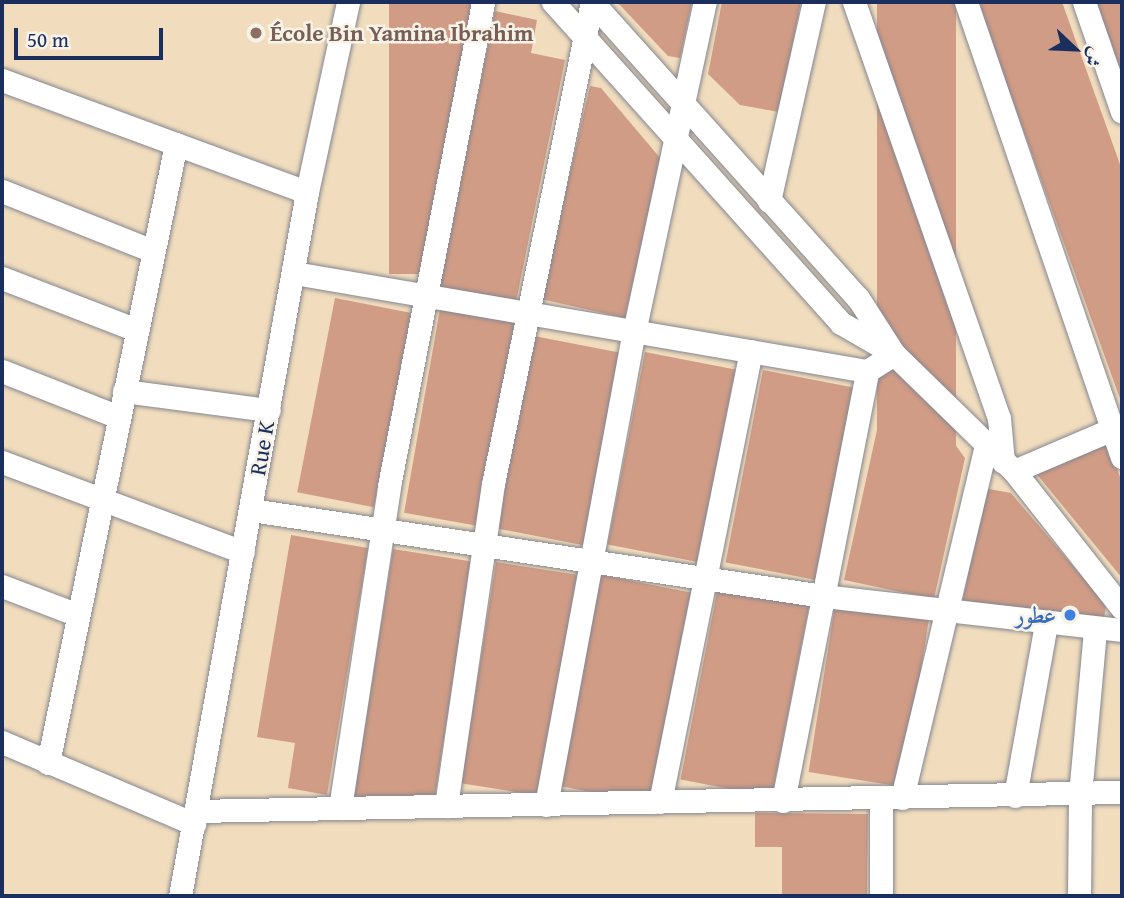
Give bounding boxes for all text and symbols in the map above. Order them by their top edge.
scale bar [18,14,166,58]
north arrow [1040,14,1110,84]
place label: École Bin Yamina Ibrahim [270,19,534,47]
text: 50 m [27,24,69,55]
marker: École Bin Yamina Ibrahim [248,25,264,41]
text: ش [1078,43,1111,71]
street label: Rue K [244,418,280,478]
place label: عطور [1015,601,1056,629]
marker: عطور [1062,607,1078,623]

